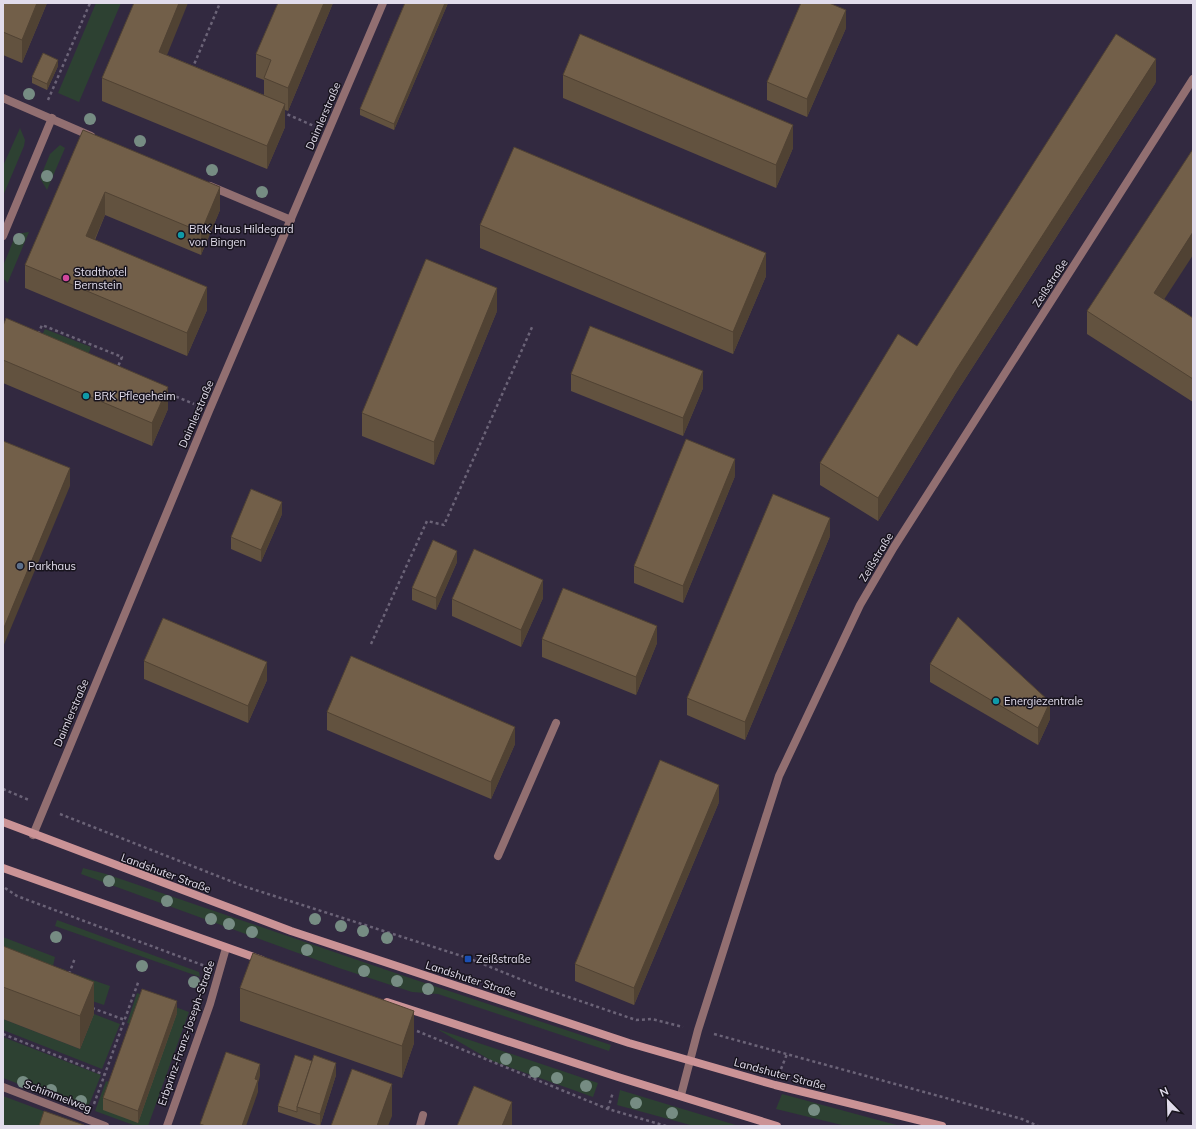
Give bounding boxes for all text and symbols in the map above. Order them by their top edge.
street label: Daimlerstraße [302,80,344,152]
place label: BRK Haus Hildegard von Bingen [189,222,294,249]
marker: BRK Haus Hildegard von Bingen [176,230,186,240]
street label: Zeißstraße [1029,256,1071,310]
place label: Stadthotel Bernstein [74,265,127,292]
marker: Stadthotel Bernstein [61,273,71,283]
street label: Daimlerstraße [175,378,217,450]
place label: BRK Pflegeheim [94,389,176,403]
marker: BRK Pflegeheim [81,391,91,401]
street label: Zeißstraße [856,530,896,584]
place label: Parkhaus [28,559,76,573]
marker: Parkhaus [15,561,25,571]
street label: Daimlerstraße [50,677,92,749]
place label: Energiezentrale [1004,694,1083,708]
marker: Energiezentrale [991,696,1001,706]
street label: Landshuter Straße [119,850,213,896]
place label: Zeißstraße [476,952,531,966]
marker: Zeißstraße [463,954,473,964]
street label: Landshuter Straße [424,958,518,1000]
street label: Erbprinz-Franz-Joseph-Straße [155,959,217,1107]
street label: Landshuter Straße [732,1055,828,1093]
street label: Schimmelweg [22,1077,94,1115]
north arrow [1148,1081,1188,1121]
text: N [1158,1084,1171,1100]

